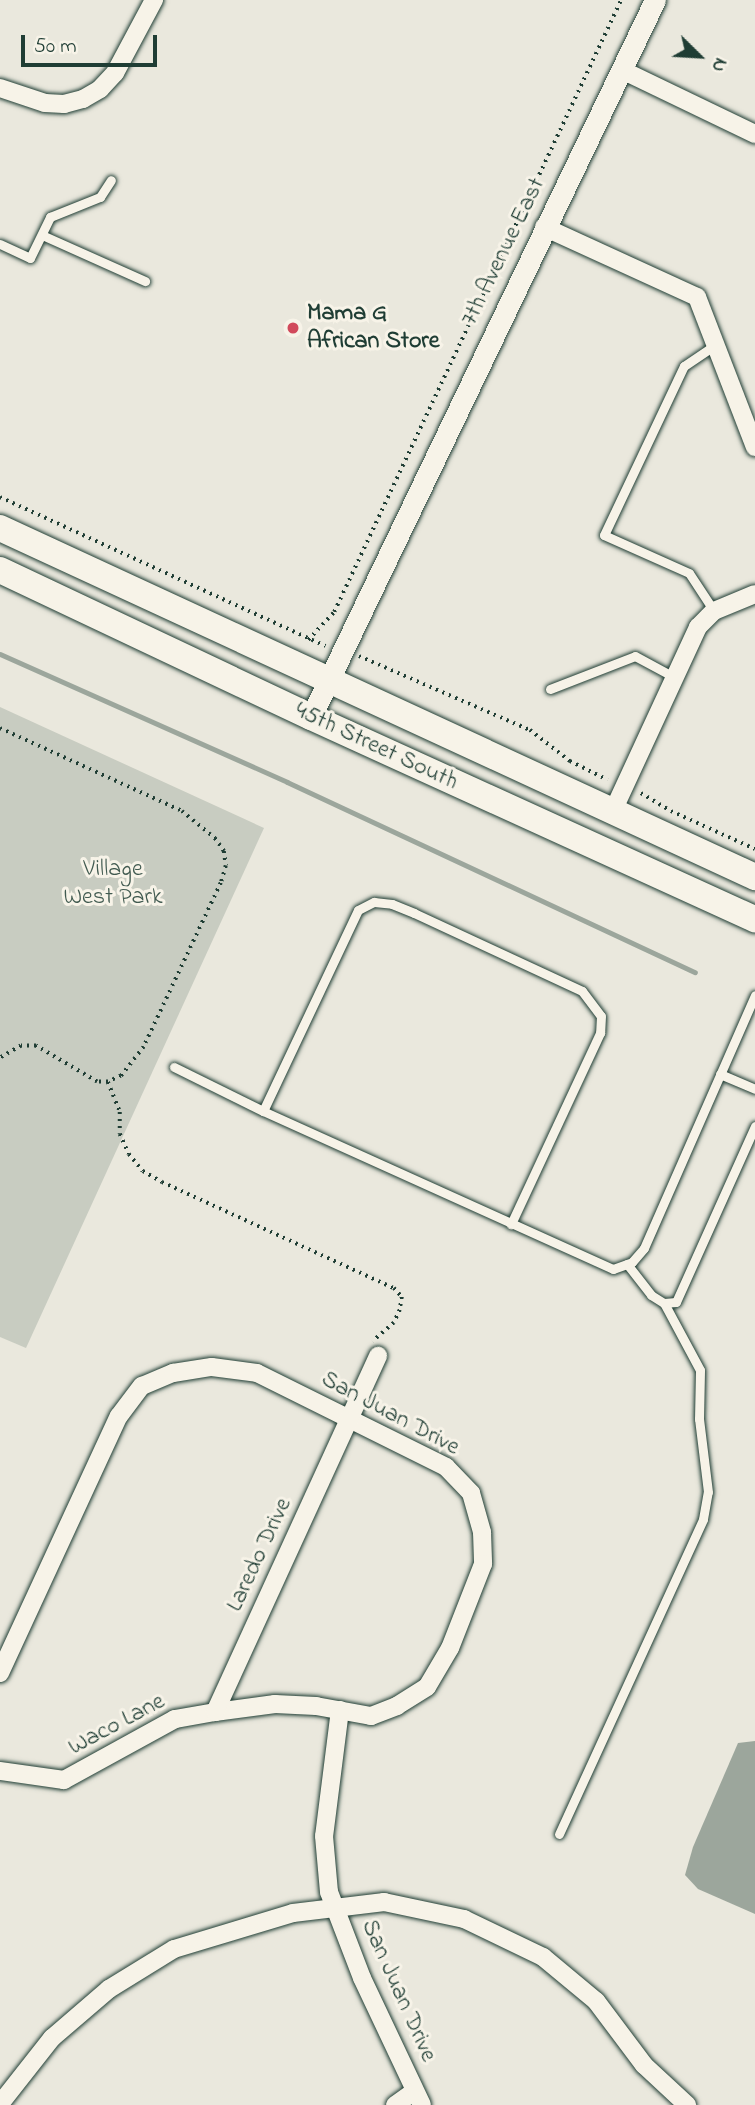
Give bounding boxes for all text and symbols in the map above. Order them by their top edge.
scale bar [24,21,161,65]
north arrow [664,21,734,91]
text: 50 m [34,32,77,62]
text: N [704,53,734,76]
street label: 7th Avenue East [456,173,552,331]
place label: Mama G African Store [307,300,440,356]
marker: Mama G African Store [285,320,301,336]
street label: 45th Street South [290,697,462,797]
park label: Village West Park [64,856,162,912]
street label: San Juan Drive [316,1365,464,1463]
street label: Laredo Drive [221,1494,299,1616]
street label: Waco Lane [64,1688,170,1762]
street label: San Juan Drive [354,1915,442,2067]

